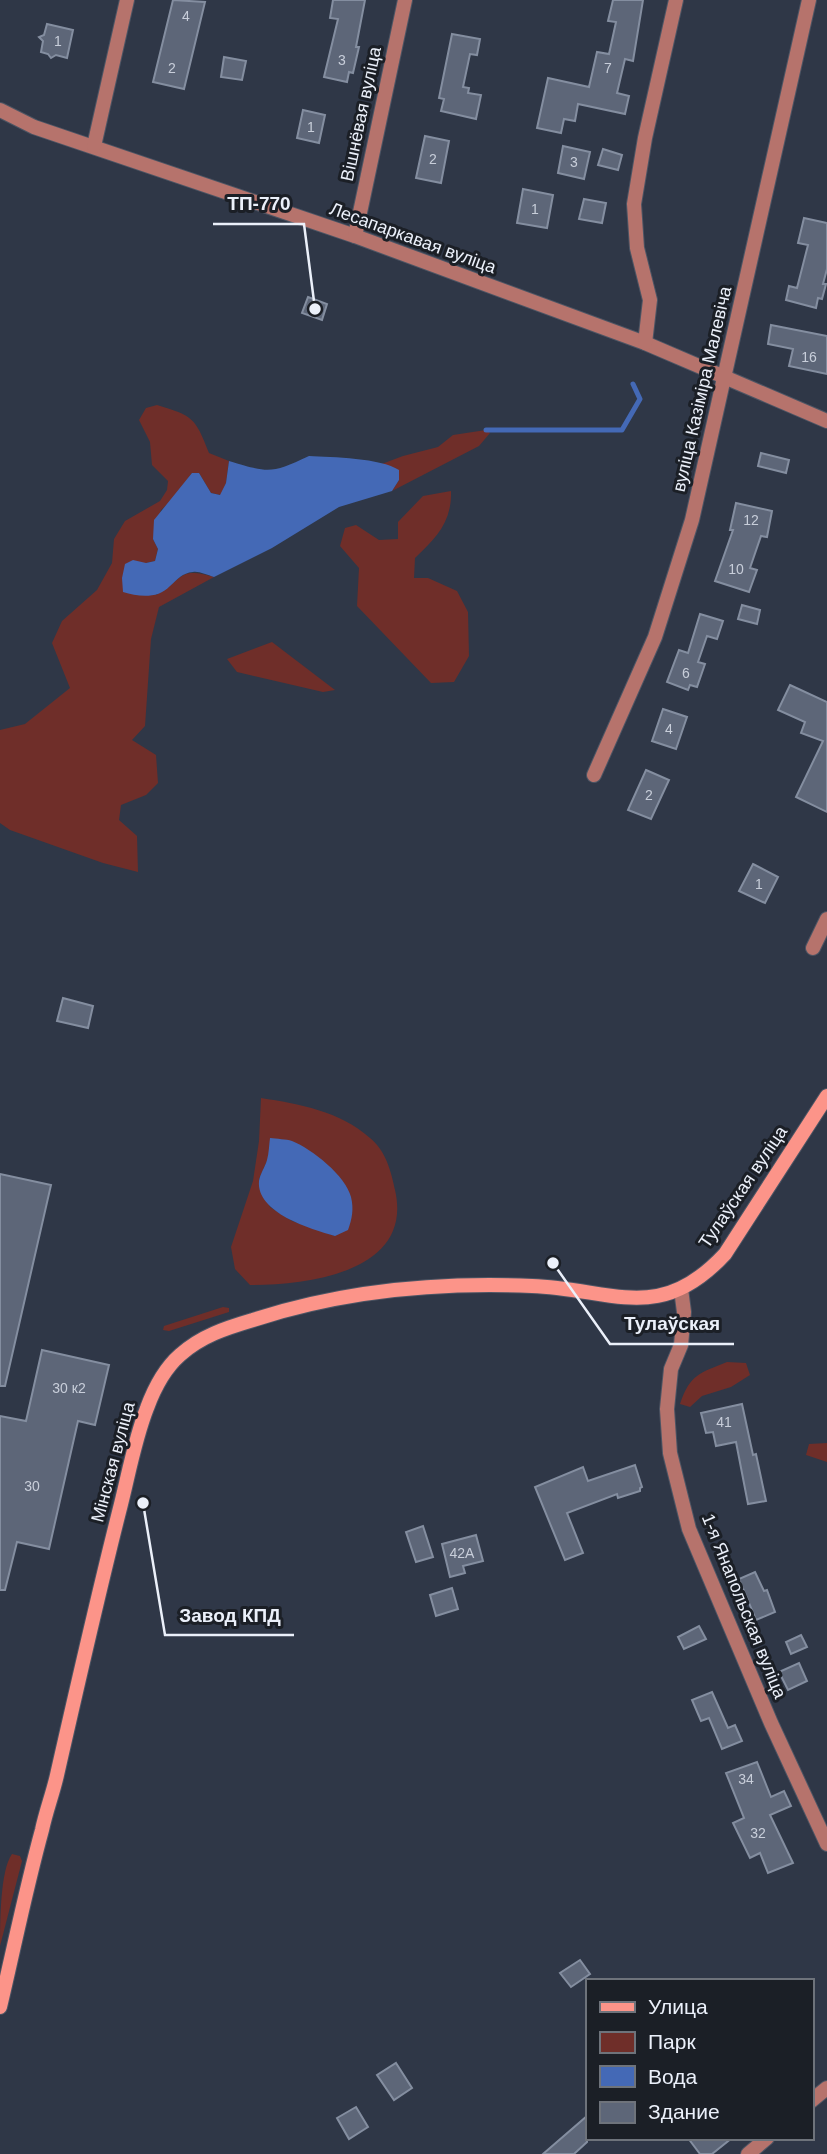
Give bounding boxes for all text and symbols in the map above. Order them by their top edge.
house number: 4 [182,8,190,24]
house number: 1 [54,33,62,49]
street label: Вішнёвая вуліца [337,44,385,183]
house number: 3 [338,52,346,68]
house number: 2 [168,60,176,76]
house number: 7 [604,60,612,76]
house number: 1 [307,119,315,135]
house number: 2 [429,151,437,167]
house number: 3 [570,154,578,170]
callout: ТП-770 [213,184,304,224]
text: ТП-770 [227,193,291,214]
street label: Лесапаркавая вуліца [327,199,500,278]
house number: 1 [531,201,539,217]
street label: вуліца Казіміра Малевіча [669,283,736,494]
house number: 16 [801,349,817,365]
house number: 12 [743,512,759,528]
house number: 10 [728,561,744,577]
house number: 6 [682,665,690,681]
house number: 4 [665,721,673,737]
house number: 2 [645,787,653,803]
house number: 1 [755,876,763,892]
street label: Тулаўская вуліца [695,1121,792,1252]
callout: Тулаўская [610,1304,734,1344]
text: Тулаўская [624,1313,720,1334]
house number: 30 к2 [52,1380,86,1396]
street label: Мінская вуліца [87,1399,139,1524]
house number: 41 [716,1414,732,1430]
house number: 30 [24,1478,40,1494]
street label: 1-я Янапольская вуліца [698,1511,791,1702]
house number: 42А [450,1545,475,1561]
callout: Завод КПД [165,1595,294,1635]
text: Завод КПД [179,1605,281,1626]
house number: 34 [738,1771,754,1787]
house number: 32 [750,1825,766,1841]
legend [586,1979,813,2140]
text: Улица [648,1995,708,2018]
text: Парк [648,2030,696,2053]
text: Вода [648,2065,697,2088]
text: Здание [648,2100,720,2123]

